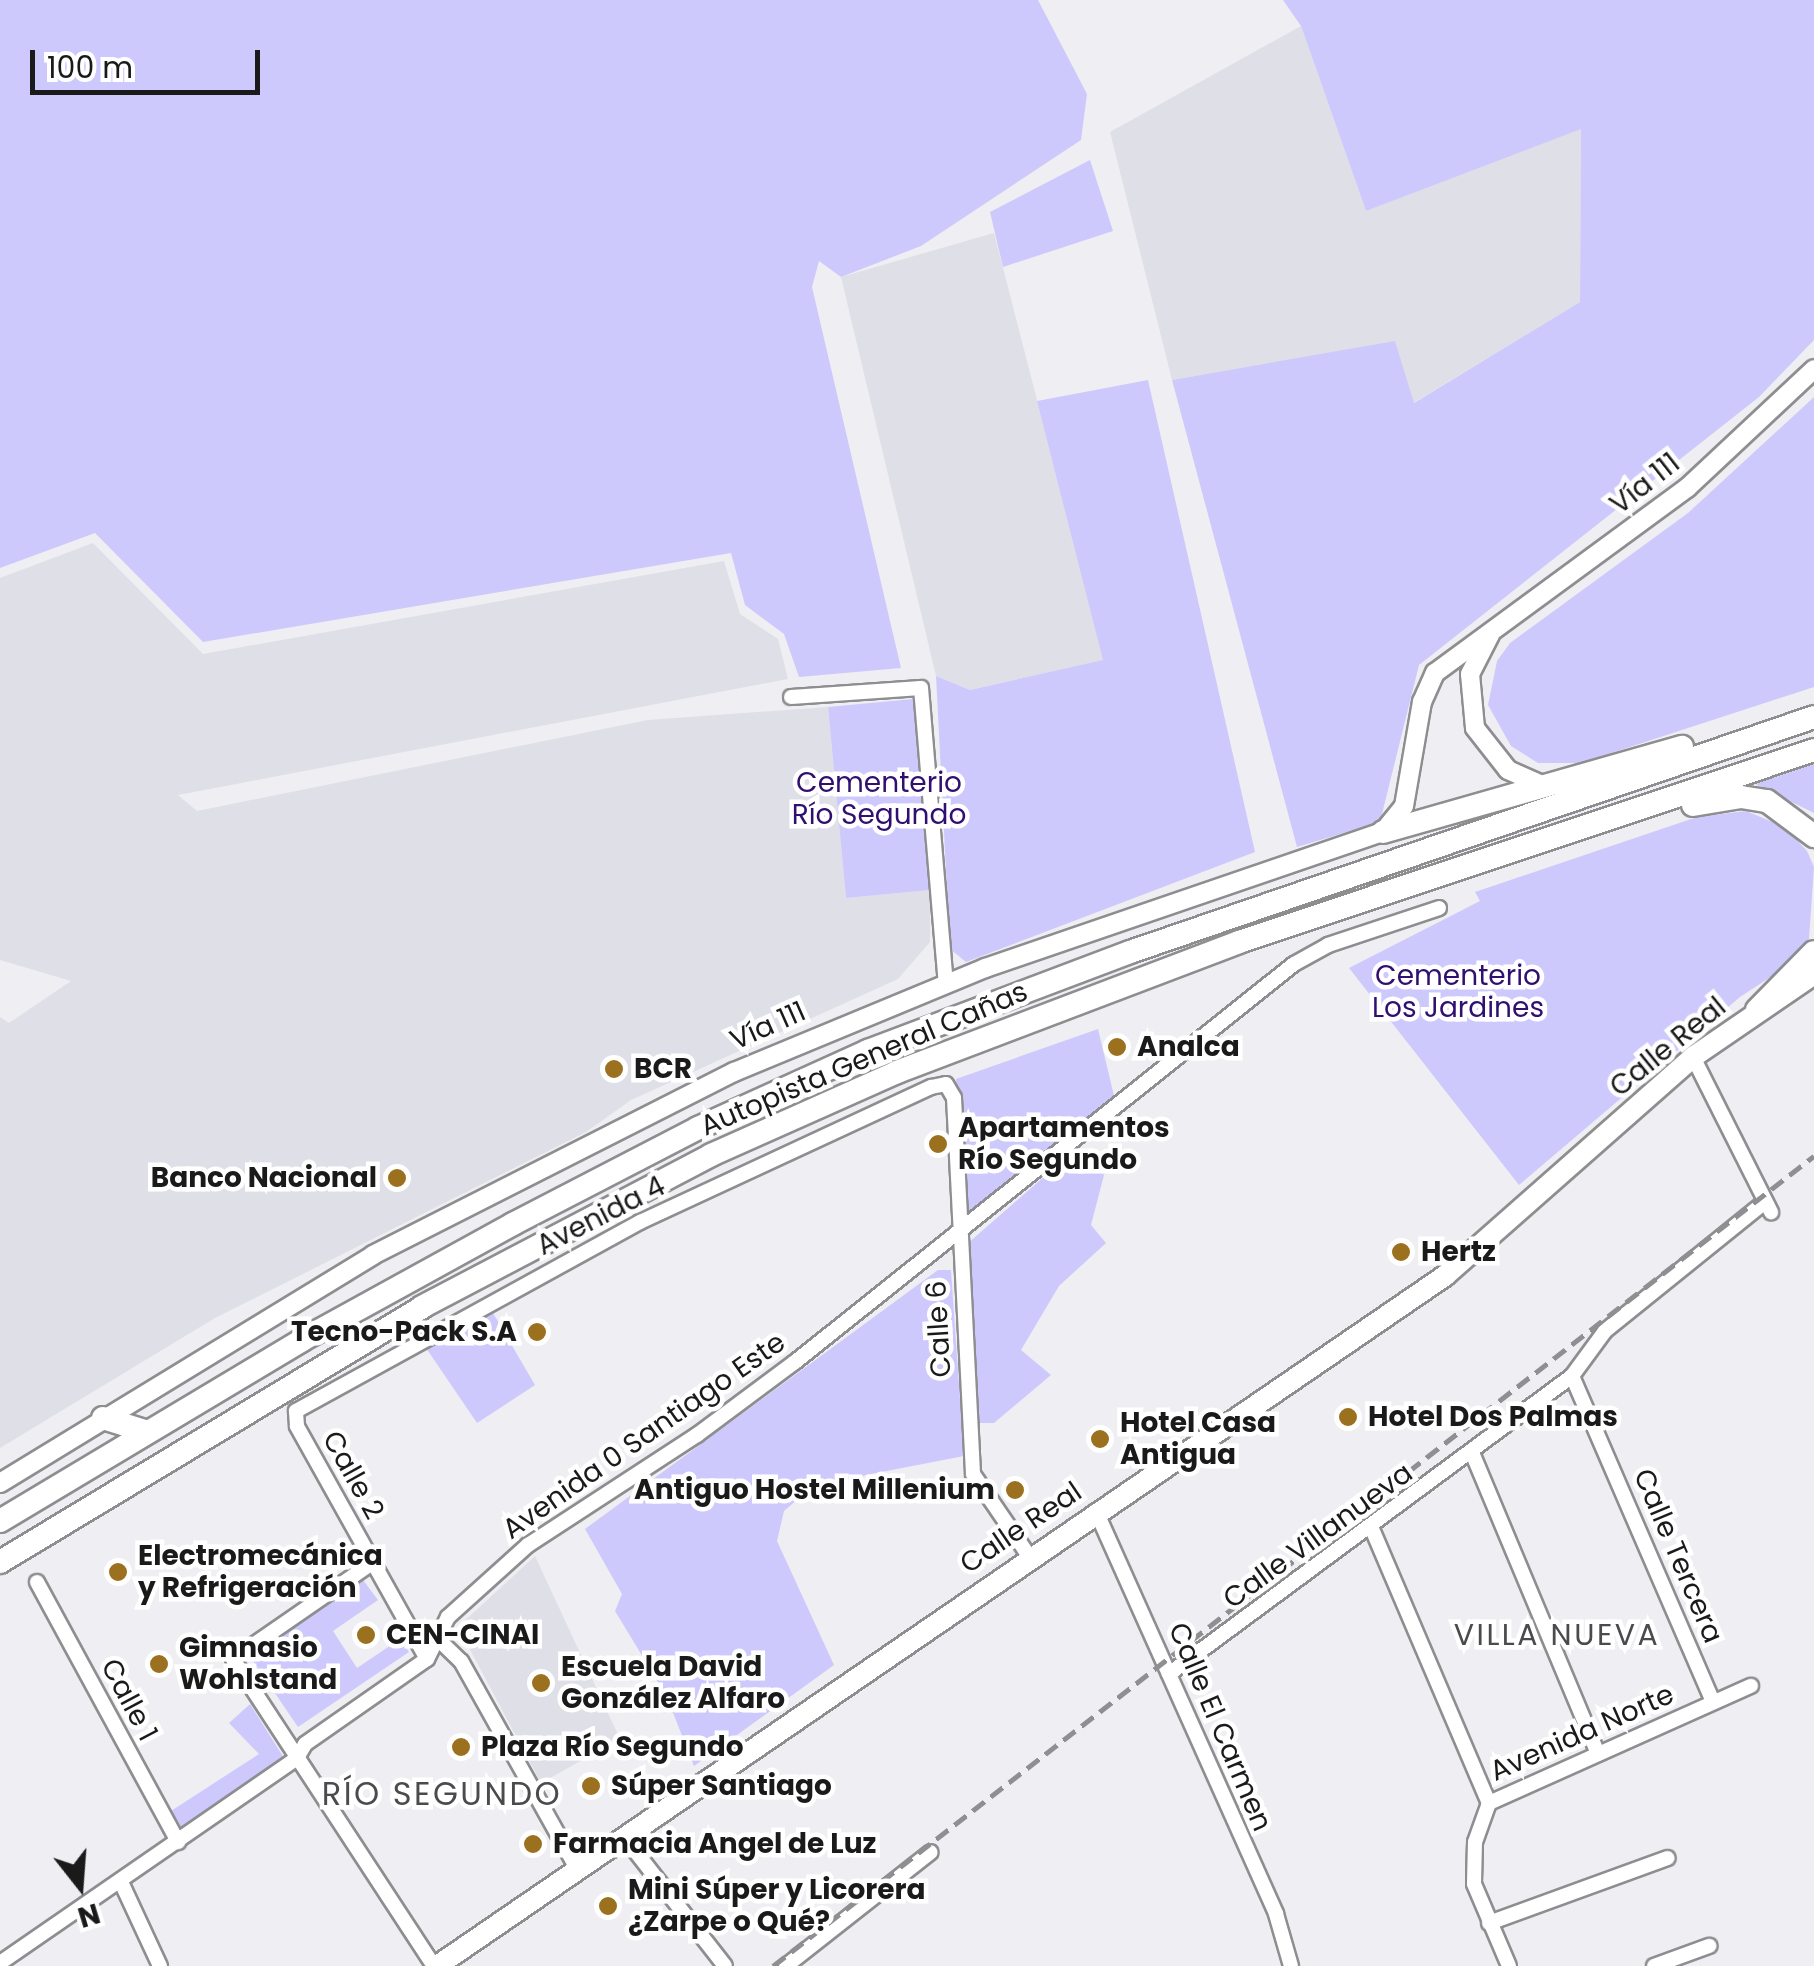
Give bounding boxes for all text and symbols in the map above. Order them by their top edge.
scale bar [35,30,265,92]
text: 100 m [47,46,133,89]
street label: Vía 111 [1603,446,1687,522]
park label: Cementerio Río Segundo [792,766,966,832]
park label: Cementerio Los Jardines [1372,959,1544,1025]
street label: Autopista General Cañas [695,975,1033,1143]
street label: Calle Real [1603,990,1733,1104]
street label: Vía 111 [725,995,811,1057]
place label: Analca [1137,1030,1240,1064]
marker: Analca [1106,1036,1128,1058]
place label: BCR [634,1052,692,1086]
marker: BCR [603,1058,625,1080]
place label: Apartamentos Río Segundo [958,1111,1170,1177]
marker: Apartamentos Río Segundo [927,1133,949,1155]
place label: Banco Nacional [151,1161,377,1195]
marker: Banco Nacional [386,1167,408,1189]
street label: Avenida 4 [531,1169,671,1263]
place label: Hertz [1421,1235,1496,1269]
marker: Hertz [1390,1241,1412,1263]
street label: Calle 6 [920,1280,958,1378]
place label: Tecno-Pack S.A [291,1315,517,1349]
marker: Tecno-Pack S.A [526,1321,548,1343]
street label: Avenida 0 Santiago Este [496,1326,792,1546]
place label: Hotel Dos Palmas [1368,1400,1618,1434]
place label: Hotel Casa Antigua [1120,1406,1276,1472]
marker: Hotel Dos Palmas [1337,1406,1359,1428]
street label: Calle 2 [315,1425,391,1525]
marker: Hotel Casa Antigua [1089,1428,1111,1450]
street label: Calle Villanueva [1217,1456,1419,1616]
street label: Calle Tercera [1626,1464,1730,1648]
place label: Antiguo Hostel Millenium [634,1473,995,1507]
street label: Calle Real [954,1475,1088,1581]
marker: Antiguo Hostel Millenium [1004,1479,1026,1501]
place label: Electromecánica y Refrigeración [138,1539,383,1605]
marker: Electromecánica y Refrigeración [107,1561,129,1583]
district label: VILLA NUEVA [1454,1617,1660,1653]
place label: CEN-CINAI [386,1618,539,1652]
street label: Calle El Carmen [1161,1618,1279,1836]
marker: CEN-CINAI [355,1624,377,1646]
place label: Gimnasio Wohlstand [179,1631,337,1697]
place label: Escuela David González Alfaro [561,1650,785,1716]
street label: Calle 1 [93,1653,165,1747]
marker: Gimnasio Wohlstand [148,1653,170,1675]
marker: Escuela David González Alfaro [530,1672,552,1694]
street label: Avenida Norte [1485,1677,1679,1789]
place label: Plaza Río Segundo [481,1730,744,1764]
marker: Plaza Río Segundo [450,1736,472,1758]
place label: Súper Santiago [611,1769,832,1803]
district label: RÍO SEGUNDO [322,1775,562,1813]
marker: Súper Santiago [580,1775,602,1797]
place label: Farmacia Angel de Luz [553,1827,876,1861]
marker: Farmacia Angel de Luz [522,1833,544,1855]
north arrow [30,1836,130,1936]
place label: Mini Súper y Licorera ¿Zarpe o Qué? [628,1873,926,1939]
text: N [73,1893,105,1937]
marker: Mini Súper y Licorera ¿Zarpe o Qué? [597,1895,619,1917]

